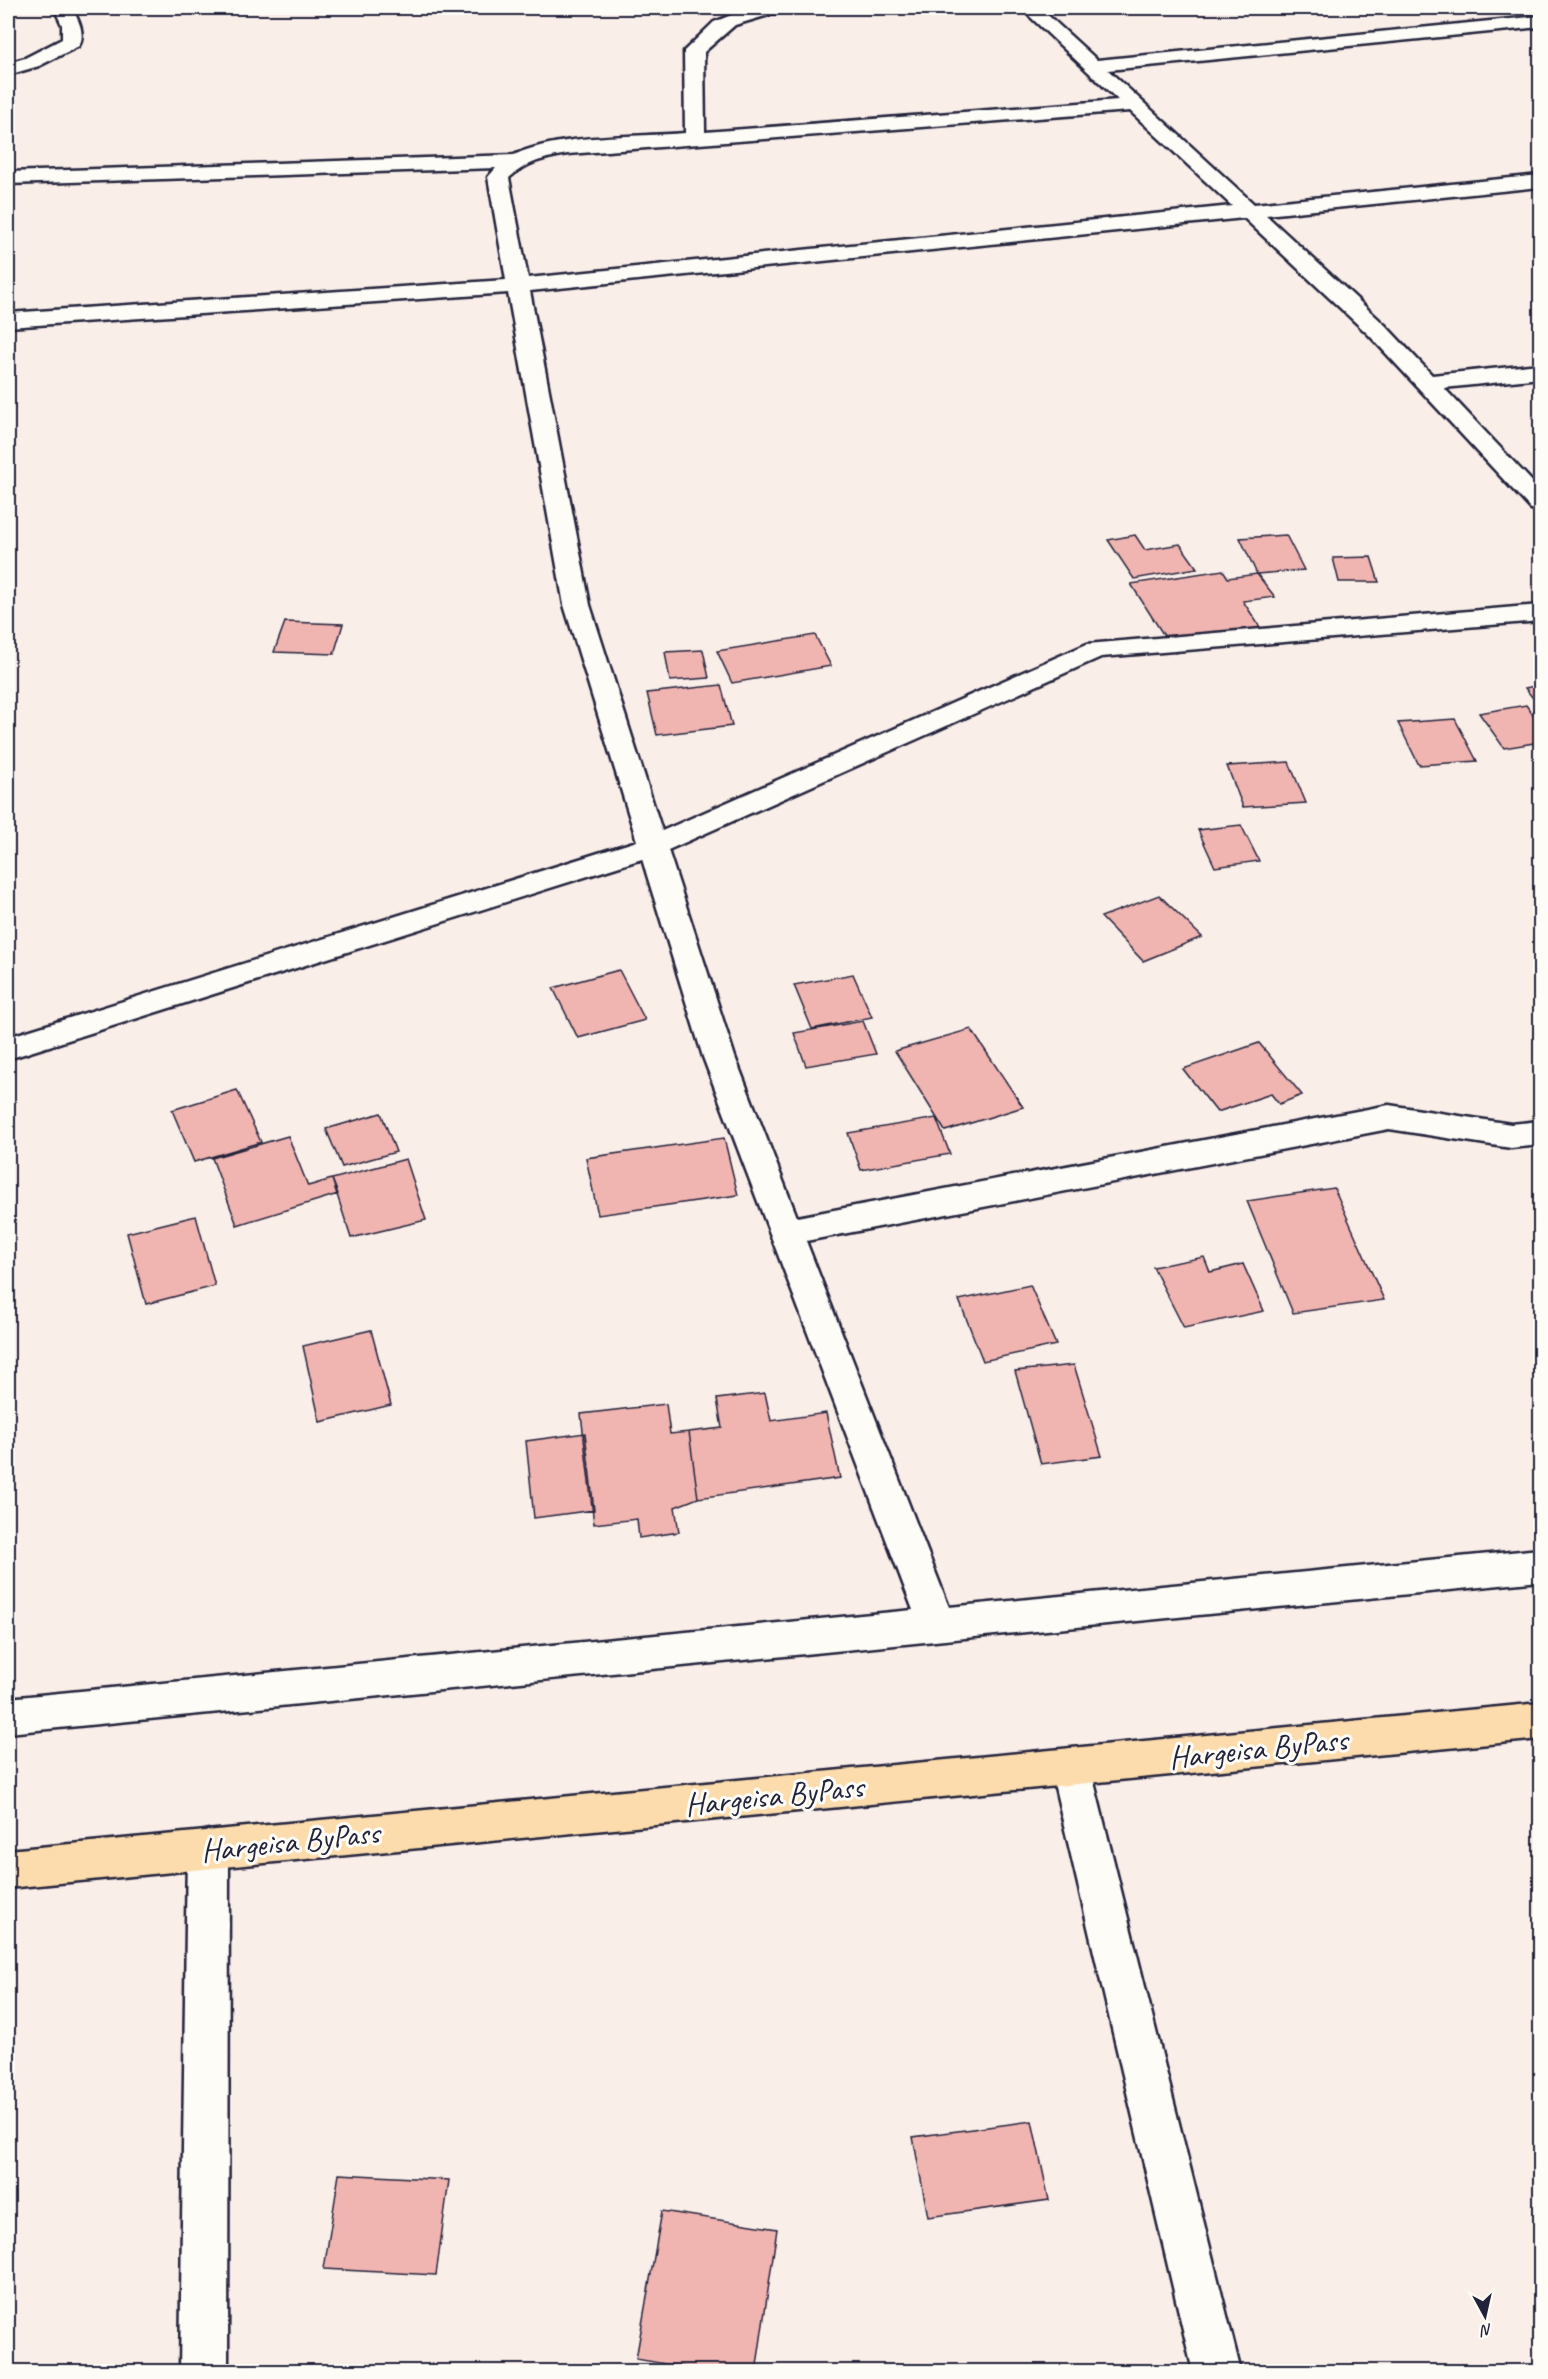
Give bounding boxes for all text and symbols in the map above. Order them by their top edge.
street label: Hargeisa ByPass [1167,1718,1352,1778]
street label: Hargeisa ByPass [683,1765,868,1825]
street label: Hargeisa ByPass [199,1811,384,1871]
north arrow [1455,2286,1515,2346]
text: N [1478,2319,1493,2341]

